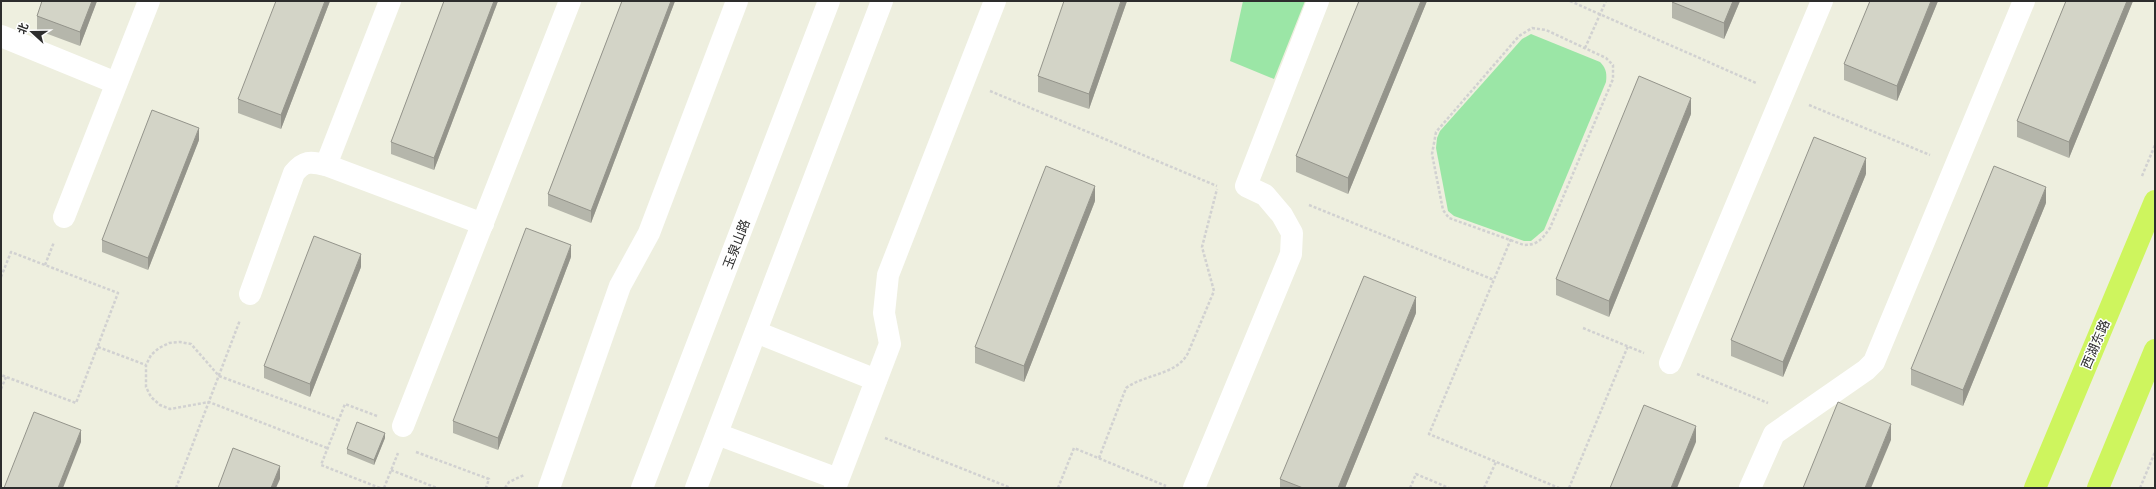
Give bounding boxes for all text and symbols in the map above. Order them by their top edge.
north arrow [12,12,52,52]
text: 北 [15,21,30,36]
street label: 玉泉山路 [720,217,752,271]
street label: 西湖东路 [2078,317,2112,371]

